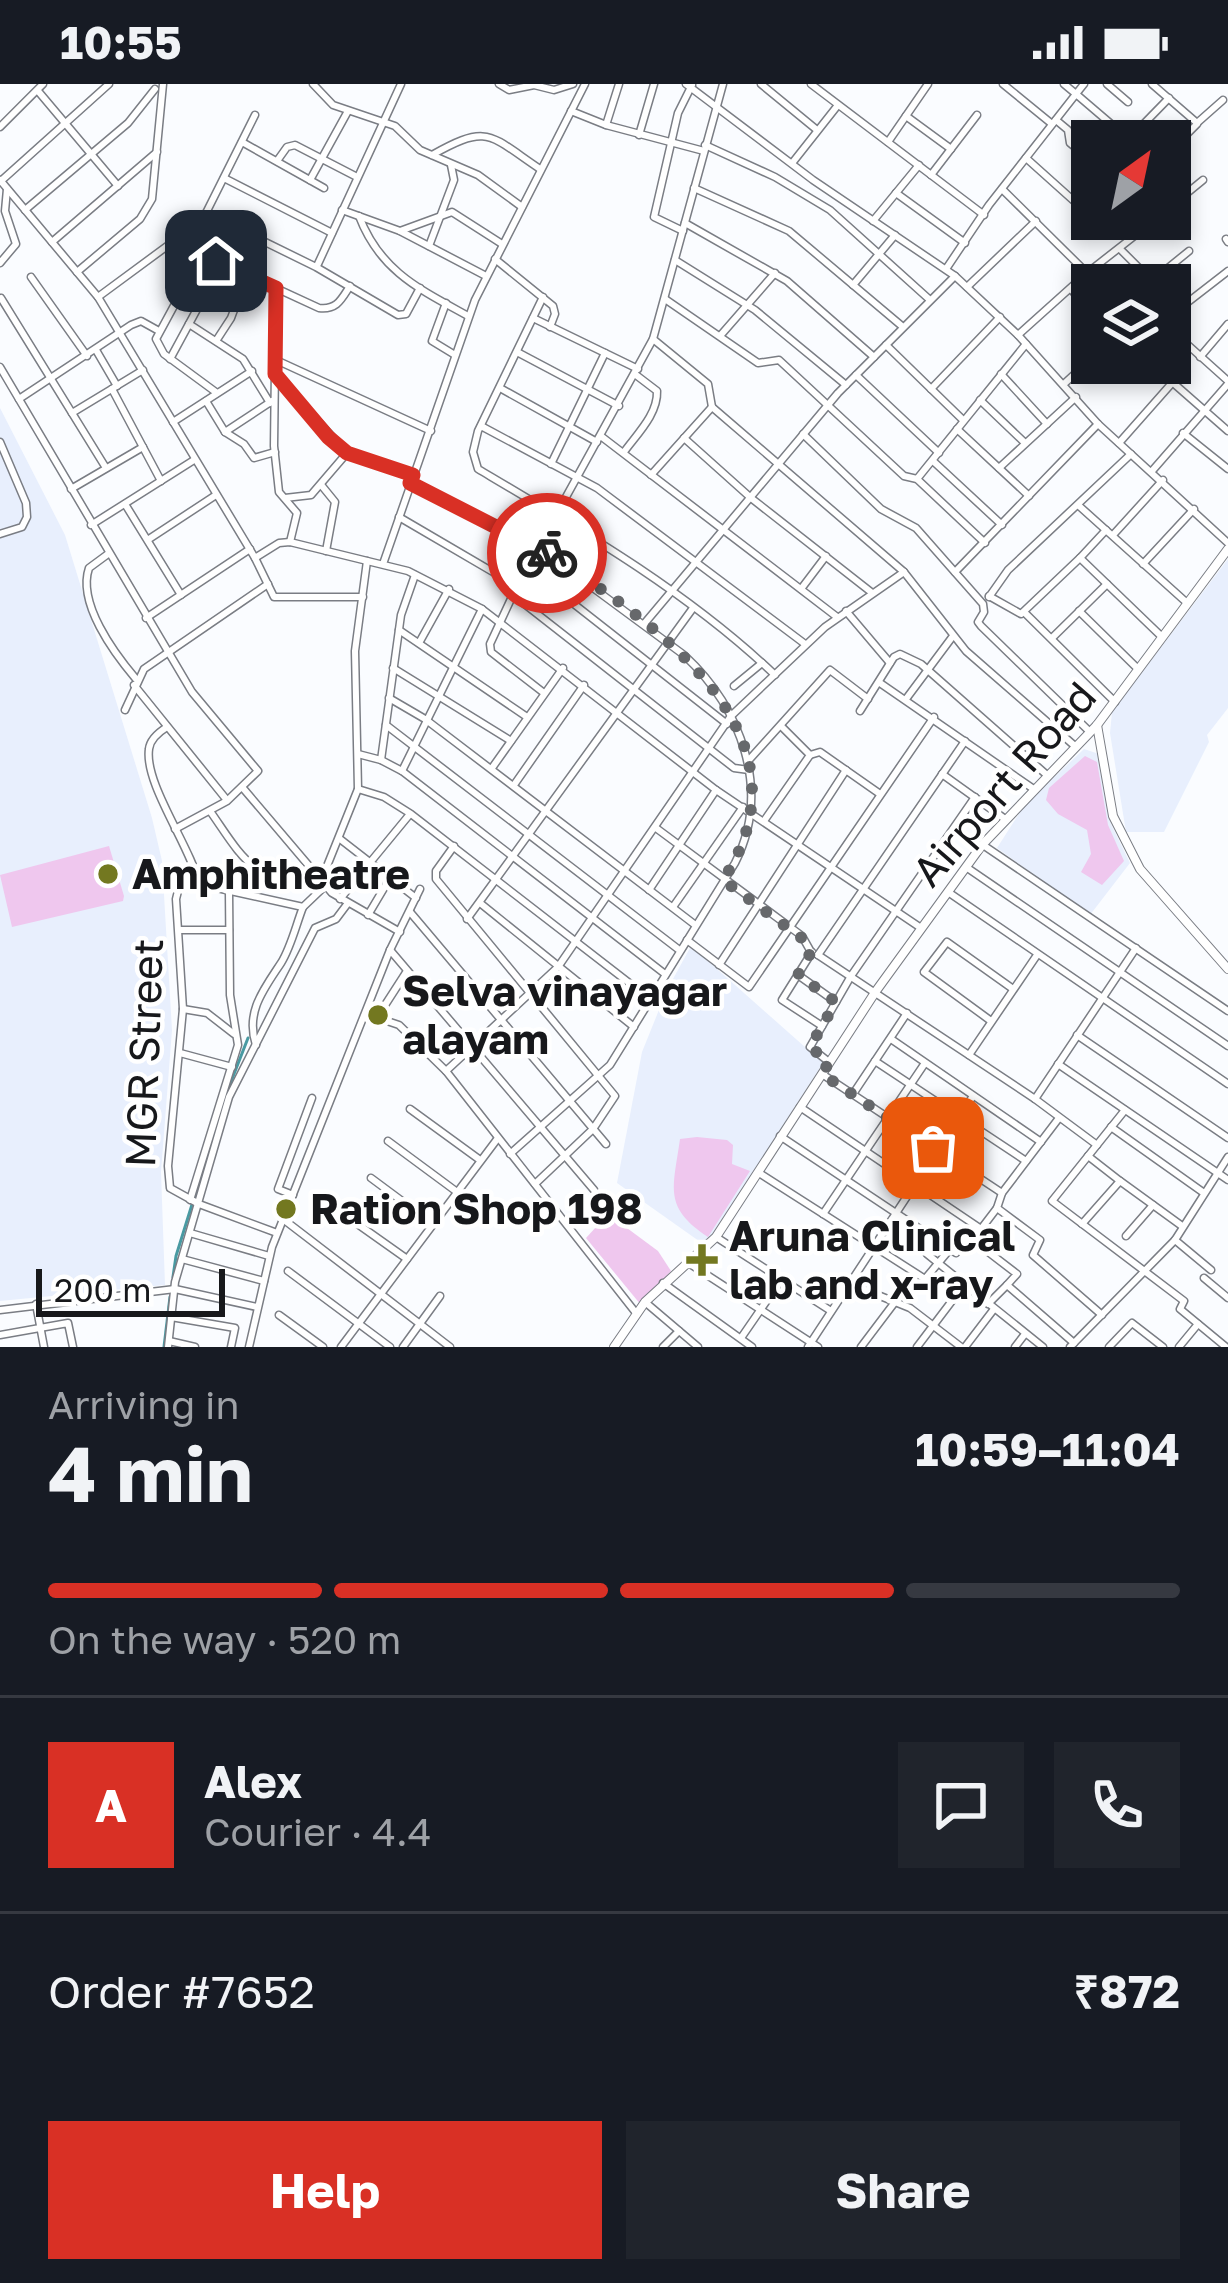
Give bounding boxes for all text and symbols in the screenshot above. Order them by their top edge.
text: 10:55 [60,15,182,69]
north arrow [1071,120,1191,240]
map controls [1071,120,1191,384]
pin [165,210,267,312]
icon: home [183,228,249,294]
button: layers [1071,264,1191,384]
courier [487,493,607,613]
icon: bike [514,520,580,586]
street label: Airport Road [901,671,1106,896]
place label: Amphitheatre [132,848,410,898]
marker: Amphitheatre [95,861,121,887]
street label: MGR Street [114,938,172,1168]
place label: Selva vinayagar alayam [402,965,727,1063]
marker: Selva vinayagar alayam [365,1002,391,1028]
pin [882,1097,984,1199]
icon: bag [900,1115,966,1181]
place label: Ration Shop 198 [310,1183,643,1233]
marker: Ration Shop 198 [273,1196,299,1222]
place label: Aruna Clinical lab and x-ray [729,1210,1015,1308]
marker: Aruna Clinical lab and x-ray [686,1244,718,1276]
scale bar [36,1263,225,1316]
text: 200 m [54,1270,152,1309]
text: Arriving in [48,1381,239,1428]
text: 10:59–11:04 [915,1422,1180,1476]
text: 4 min [48,1426,253,1519]
text: On the way · 520 m [48,1616,401,1663]
button: chat [898,1742,1024,1868]
button: phone [1054,1742,1180,1868]
text: Alex [204,1754,302,1808]
text: A [95,1778,127,1832]
text: Courier · 4.4 [204,1808,432,1855]
text: Order #7652 [48,1964,315,2018]
text: ₹872 [1073,1964,1180,2018]
button: Help [48,2121,602,2259]
button: Share [626,2121,1180,2259]

